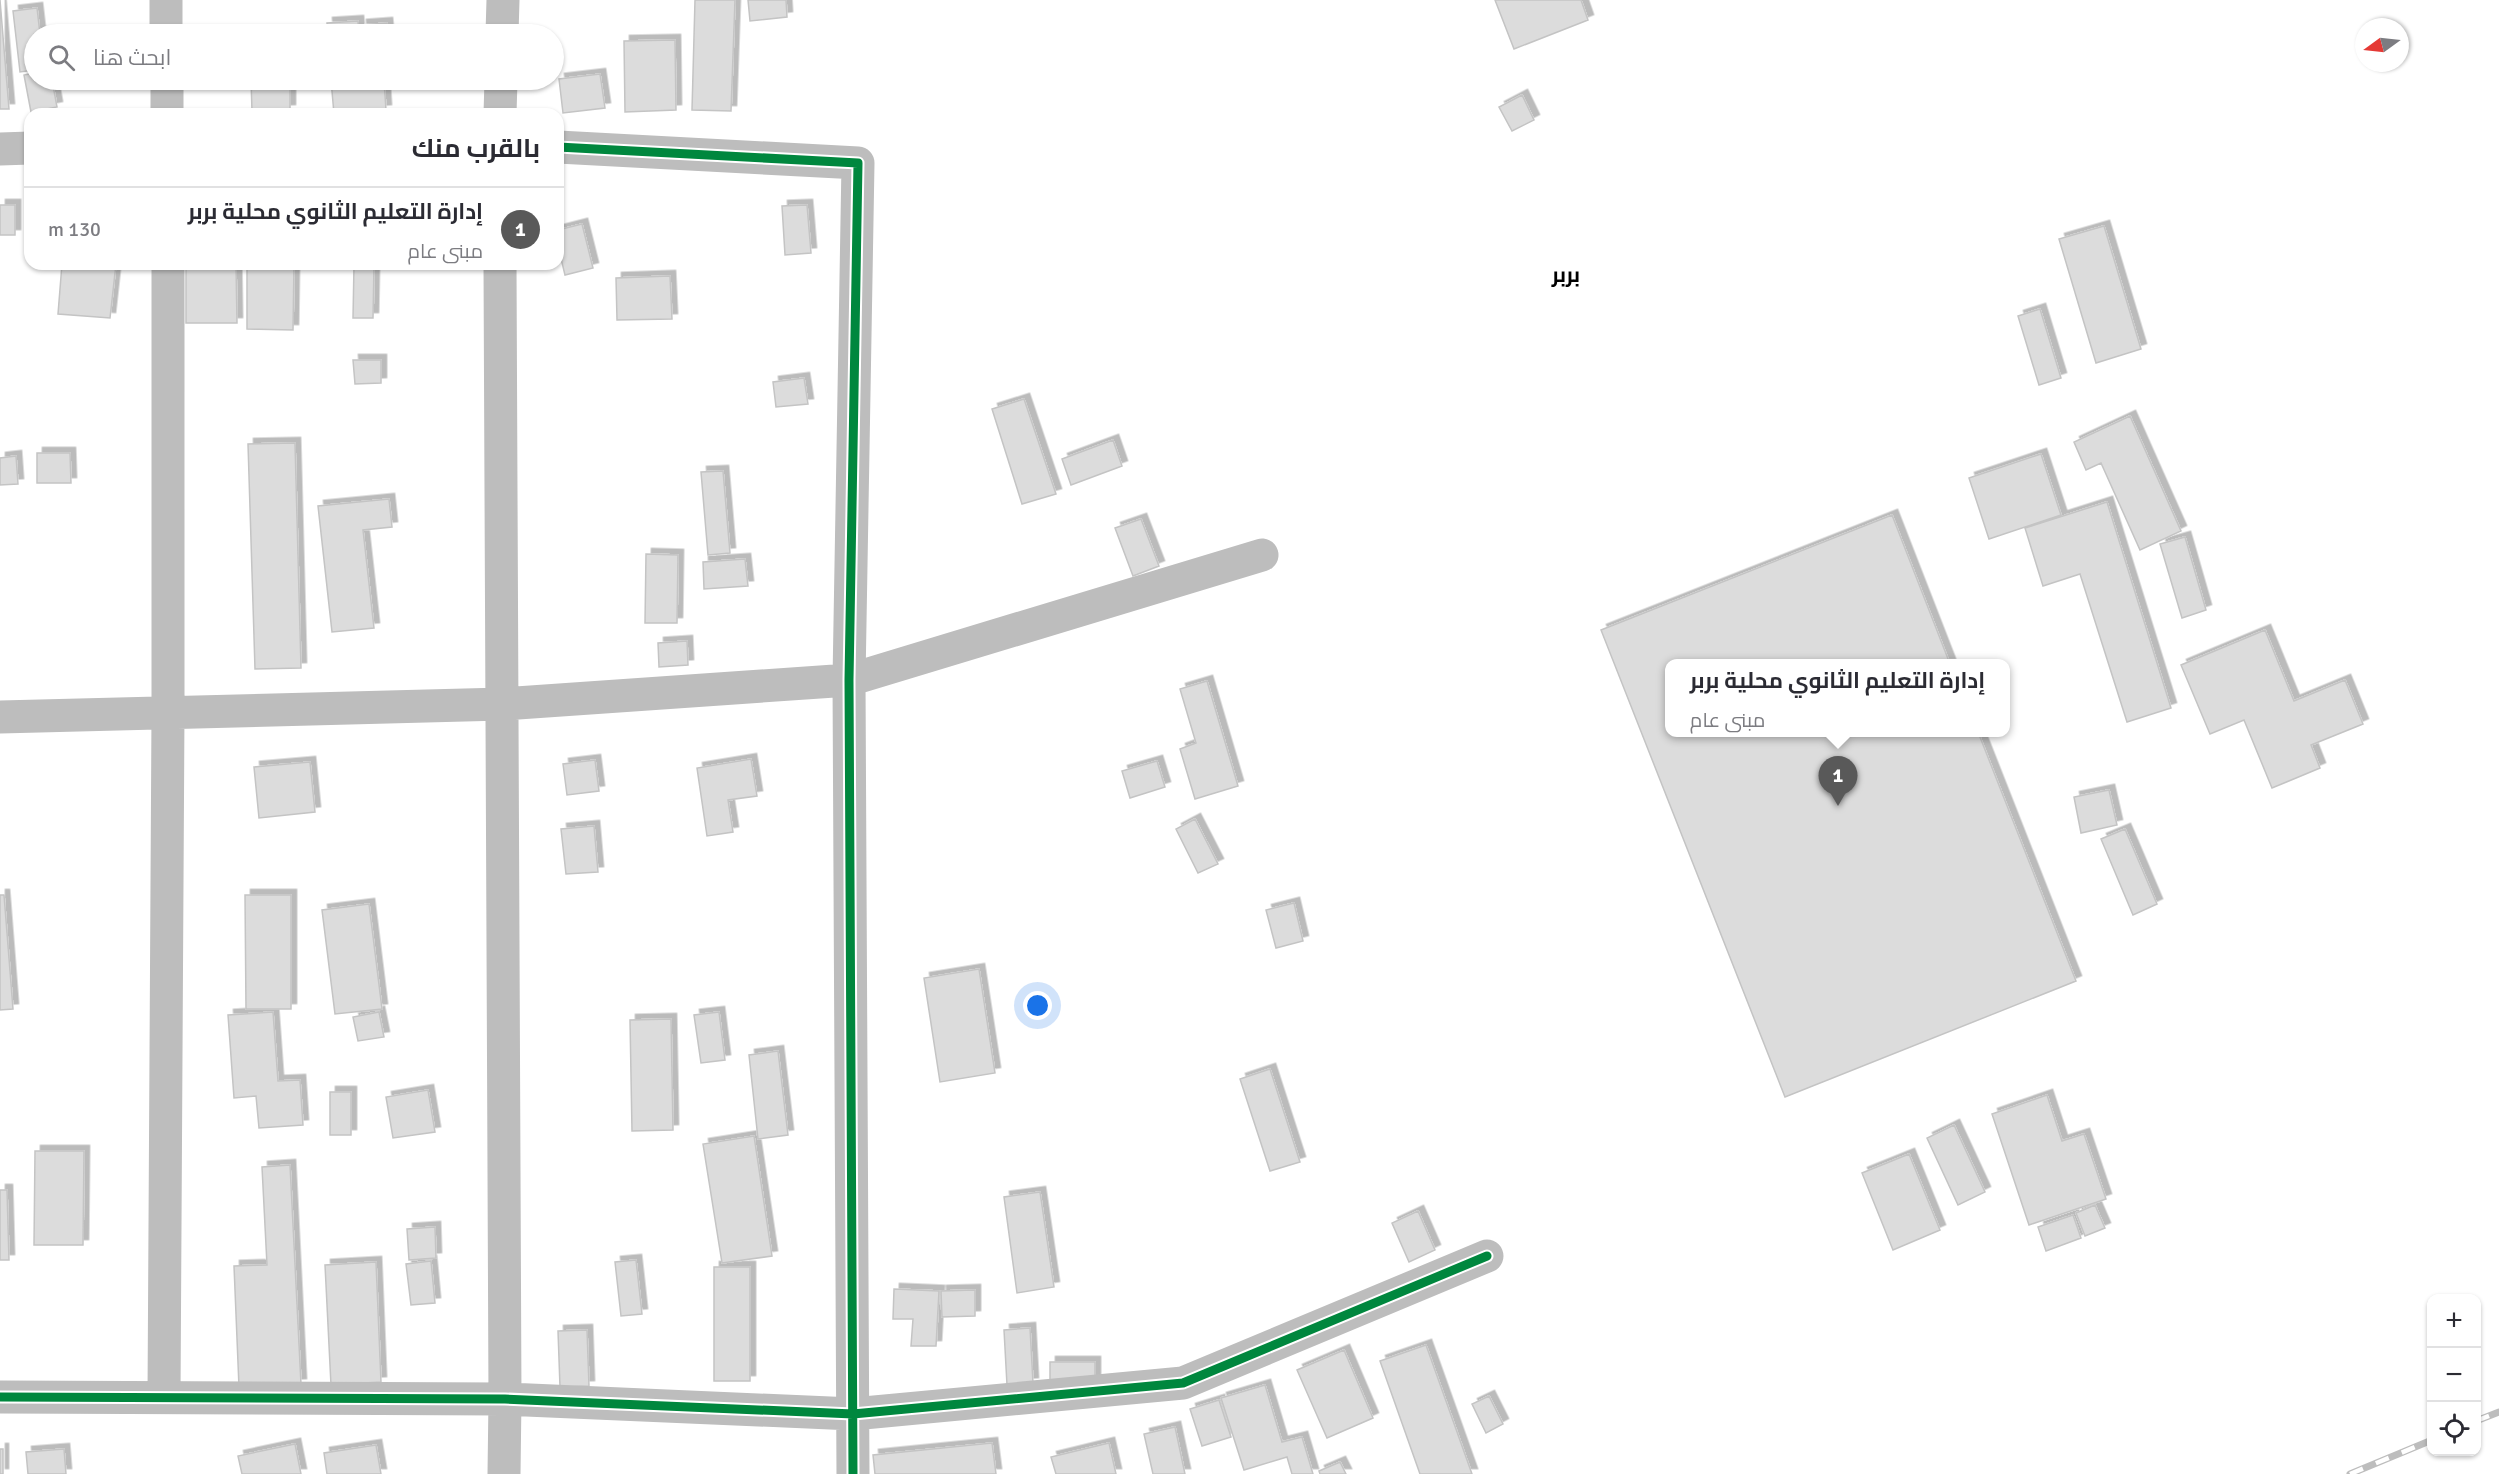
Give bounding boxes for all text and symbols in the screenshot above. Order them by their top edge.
north arrow [2355,18,2409,72]
search box [24,24,564,90]
icon: search [45,41,78,74]
text: ابحث هنا [93,44,171,71]
text: بالقرب منك [412,133,540,165]
text: إدارة التعليم الثانوي محلية بربر [188,198,483,225]
text: 130 m [48,217,101,242]
text: 1 [515,217,526,242]
text: مبنى عام [407,239,483,264]
district label: بربر [1551,262,1580,288]
popup [1665,659,2010,737]
text: إدارة التعليم الثانوي محلية بربر [1690,667,1985,694]
text: مبنى عام [1690,708,1765,733]
pin: 1 [1818,756,1858,806]
your location [1023,991,1052,1020]
map controls [2427,1294,2481,1456]
button: + [2427,1294,2481,1348]
button: − [2427,1348,2481,1402]
button: locate [2427,1402,2481,1456]

